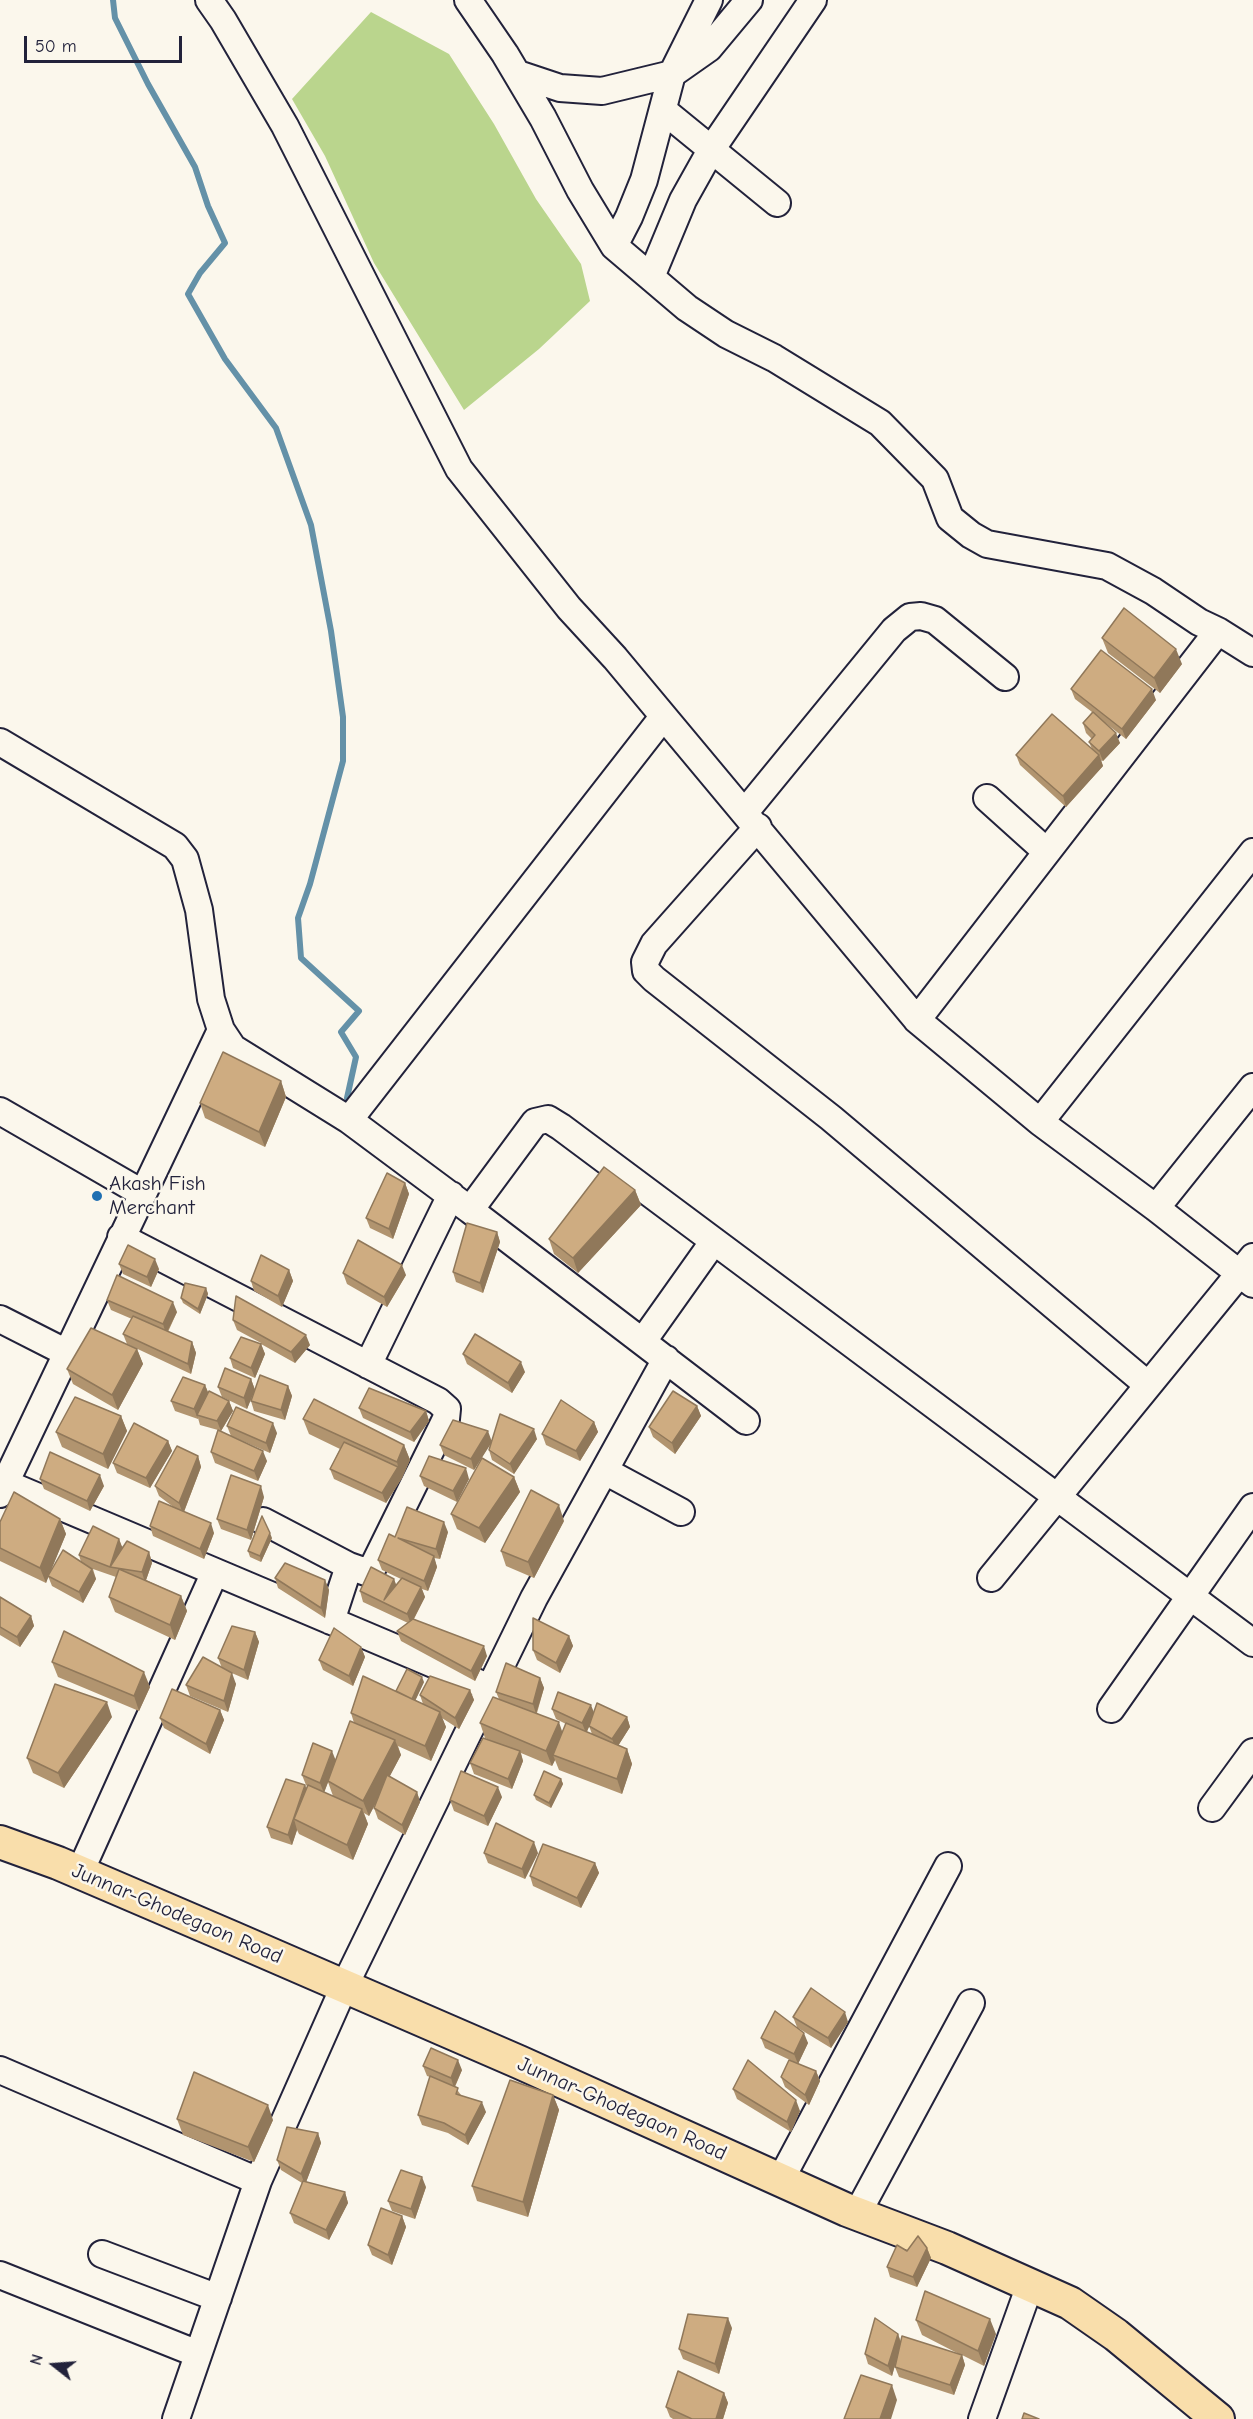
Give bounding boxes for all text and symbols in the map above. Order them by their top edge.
scale bar [27,24,184,62]
text: 50 m [35,36,77,57]
place label: Akash Fish Merchant [109,1171,206,1221]
marker: Akash Fish Merchant [90,1189,104,1203]
street label: Junnar-Ghodegaon Road [68,1858,286,1970]
street label: Junnar-Ghodegaon Road [513,2051,731,2167]
north arrow [24,2335,84,2395]
text: N [27,2352,47,2367]

